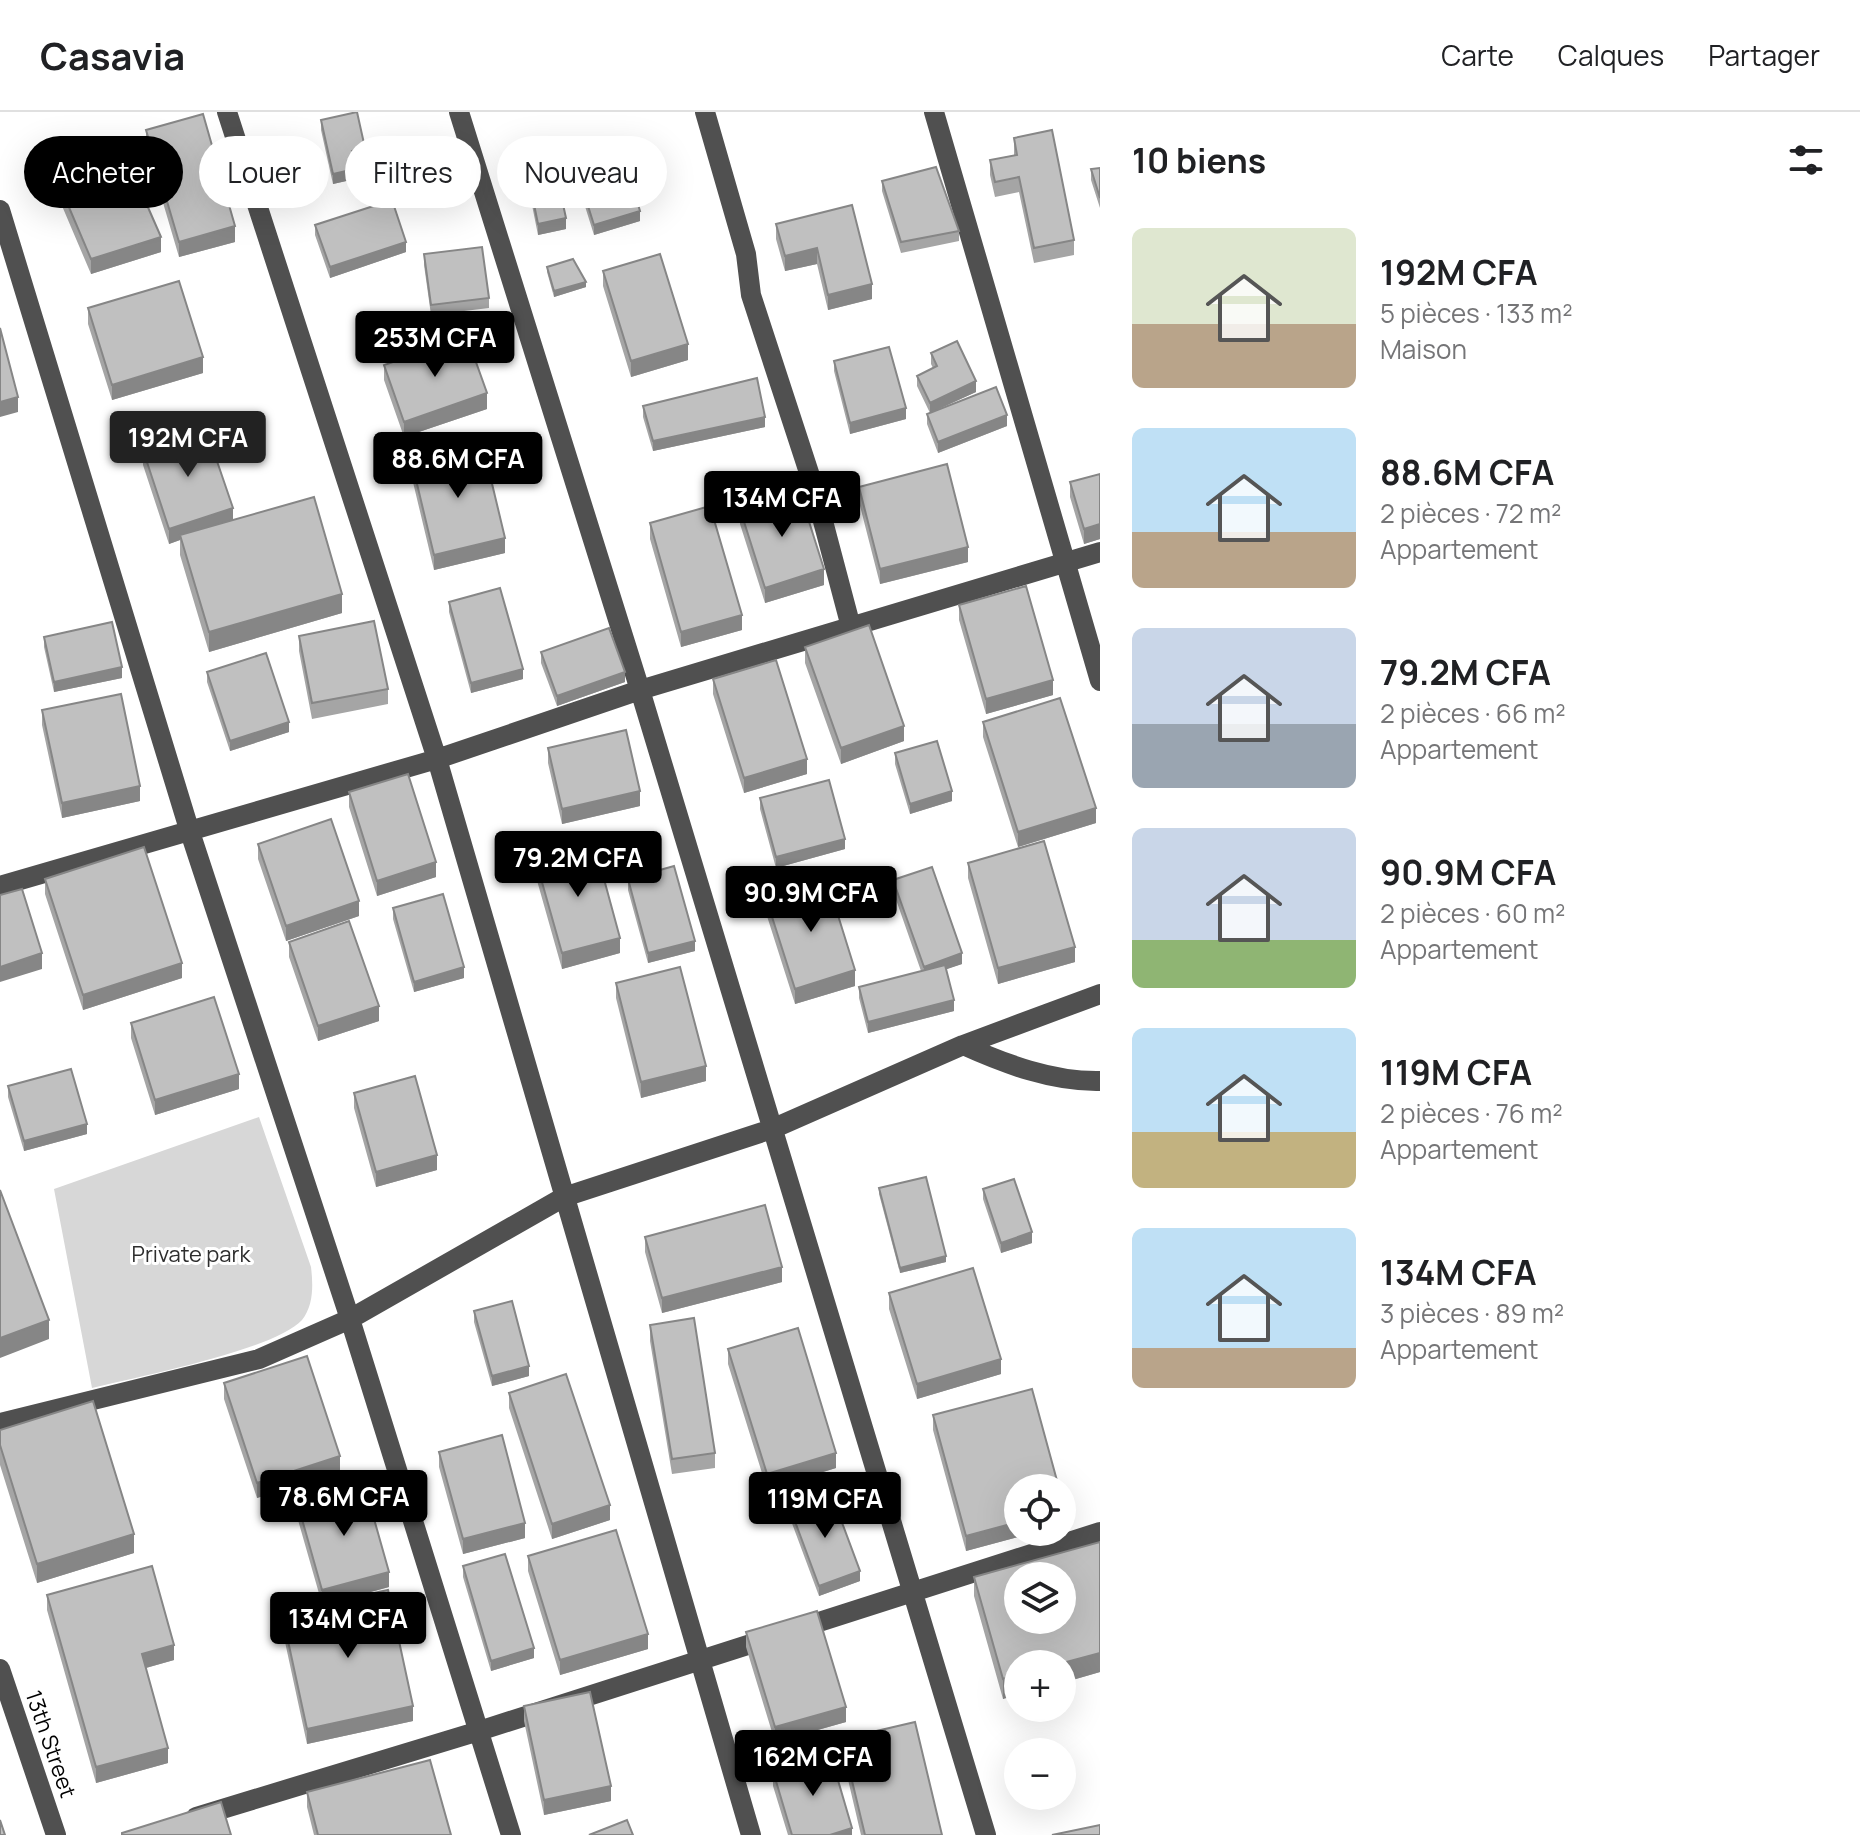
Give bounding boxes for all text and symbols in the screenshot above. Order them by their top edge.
text: Casavia [40,29,185,81]
text: Carte [1441,36,1514,74]
text: Calques [1558,36,1664,74]
text: Partager [1708,36,1820,74]
chip: Acheter [24,136,183,208]
chip: Louer [199,136,329,208]
chip: Filtres [345,136,481,208]
chip: Nouveau [497,136,667,208]
text: 10 biens [1132,137,1266,183]
icon: filters [1784,138,1828,182]
text: 192M CFA [1380,249,1538,295]
icon: home [1196,260,1292,356]
text: 5 pièces · 133 m² [1380,295,1573,331]
pin: 253M CFA [352,311,518,379]
text: 253M CFA [373,319,497,355]
text: Maison [1380,331,1467,367]
pin: 192M CFA [105,411,271,479]
text: 192M CFA [128,419,248,455]
pin: 88.6M CFA [366,432,550,500]
text: 88.6M CFA [391,440,525,476]
text: 88.6M CFA [1380,449,1554,495]
icon: home [1196,460,1292,556]
pin: 134M CFA [699,471,865,539]
text: 134M CFA [722,479,842,515]
text: 2 pièces · 72 m² [1380,495,1561,531]
text: Appartement [1380,531,1538,567]
text: 79.2M CFA [1380,649,1551,695]
icon: home [1196,660,1292,756]
text: 2 pièces · 66 m² [1380,695,1566,731]
text: Appartement [1380,731,1538,767]
pin: 79.2M CFA [486,831,670,899]
text: 79.2M CFA [513,839,643,875]
text: 90.9M CFA [1380,849,1556,895]
icon: home [1196,860,1292,956]
pin: 90.9M CFA [719,866,903,934]
text: 90.9M CFA [744,874,878,910]
text: 2 pièces · 60 m² [1380,895,1565,931]
text: Appartement [1380,931,1538,967]
text: 119M CFA [1380,1049,1532,1095]
icon: home [1196,1060,1292,1156]
text: 2 pièces · 76 m² [1380,1095,1563,1131]
text: Appartement [1380,1131,1538,1167]
park label: Private park [132,1239,251,1269]
text: 134M CFA [1380,1249,1537,1295]
icon: home [1196,1260,1292,1356]
text: 3 pièces · 89 m² [1380,1295,1564,1331]
text: Appartement [1380,1331,1538,1367]
pin: 78.6M CFA [252,1470,436,1538]
pin: 119M CFA [742,1472,908,1540]
map controls [1004,1474,1076,1810]
button: locate [1004,1474,1076,1546]
text: 78.6M CFA [278,1478,410,1514]
text: 119M CFA [767,1480,883,1516]
button: layers [1004,1562,1076,1634]
pin: 134M CFA [265,1592,431,1660]
text: 134M CFA [288,1600,408,1636]
button: + [1004,1650,1076,1722]
street label: 13th Street [19,1686,83,1802]
pin: 162M CFA [730,1730,896,1798]
text: 162M CFA [753,1738,873,1774]
button: − [1004,1738,1076,1810]

